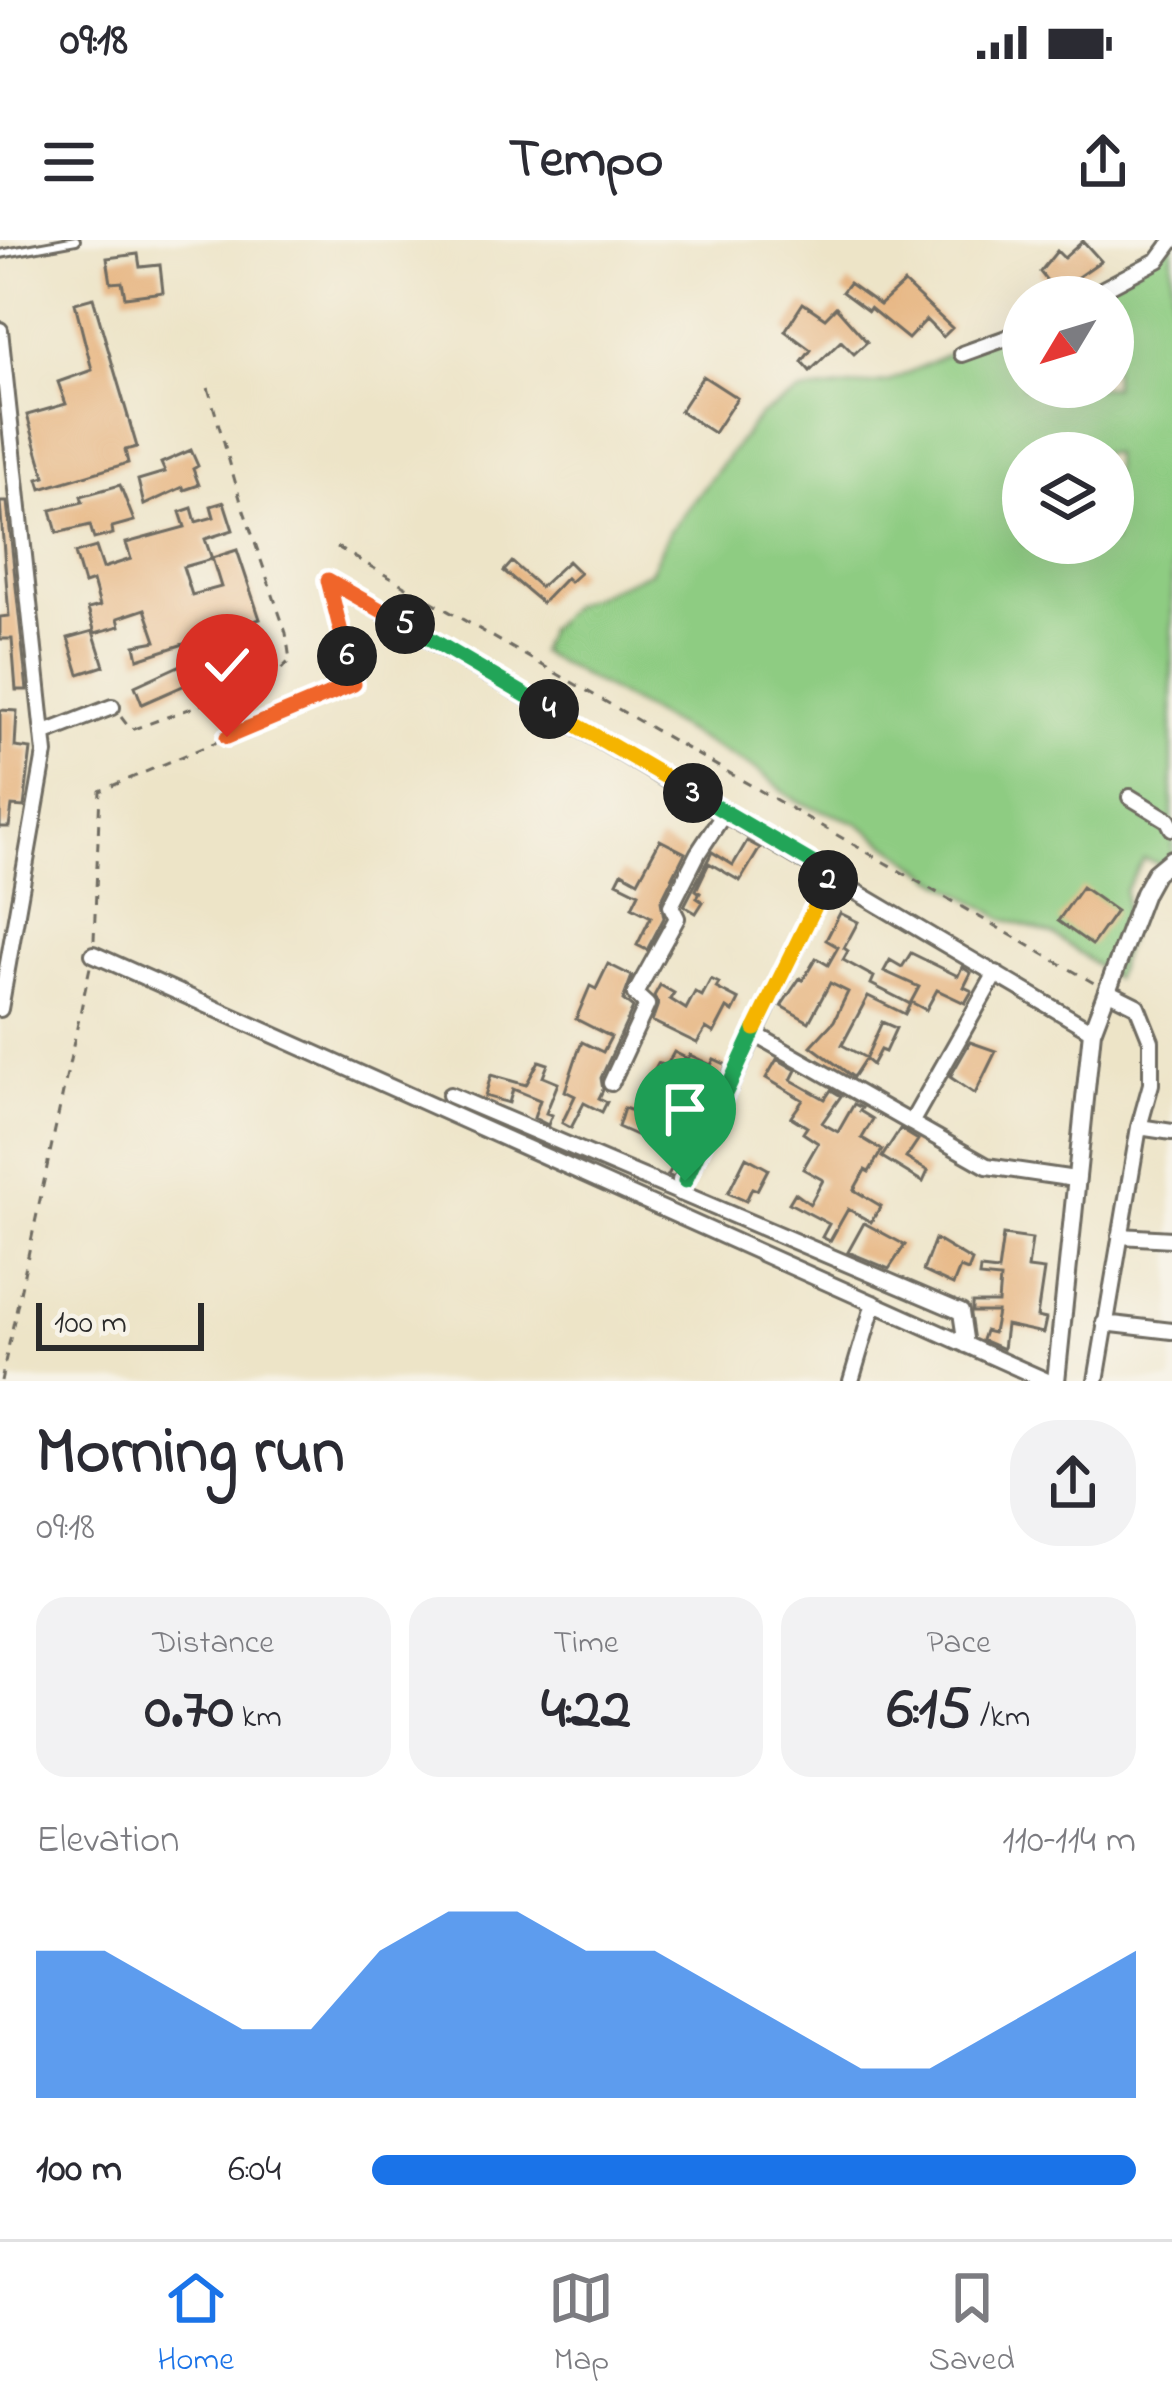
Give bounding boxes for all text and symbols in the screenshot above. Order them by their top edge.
text: 09:18 [60,9,128,75]
text: Tempo [509,123,663,201]
icon: menu [36,129,102,195]
icon: share [1070,129,1136,195]
north arrow [1002,276,1134,408]
map controls [1002,276,1134,564]
button: layers [1002,432,1134,564]
pin: 5 [375,594,435,654]
text: 5 [396,600,414,648]
pin [176,614,278,737]
pin: 6 [317,626,377,686]
icon: check [194,632,260,698]
text: 6 [340,632,354,680]
pin: 4 [519,679,579,739]
text: 4 [542,685,556,733]
pin: 3 [663,763,723,823]
text: 3 [686,769,700,817]
pin: 2 [798,850,858,910]
text: 2 [820,856,836,904]
pin [634,1058,736,1181]
icon: arrive [652,1076,718,1142]
scale bar [36,1297,204,1350]
text: 100 m [54,1300,127,1348]
text: Morning run [36,1407,345,1503]
button: share [1010,1420,1136,1546]
text: 09:18 [36,1500,95,1557]
text: Distance [153,1620,274,1668]
text: Time [553,1620,619,1668]
text: Pace [926,1620,991,1668]
text: 0.70 [145,1668,234,1755]
text: 4:22 [541,1668,631,1755]
text: 6:15 [887,1668,972,1755]
text: km [234,1694,282,1742]
text: /km [972,1694,1030,1742]
text: Elevation [36,1813,179,1870]
text: 110–114 m [1002,1813,1136,1870]
text: 100 m [36,2142,122,2199]
text: 6:04 [228,2142,281,2199]
tab: Home [157,2265,234,2385]
tab: Map [548,2265,614,2385]
tab: Saved [929,2265,1015,2385]

